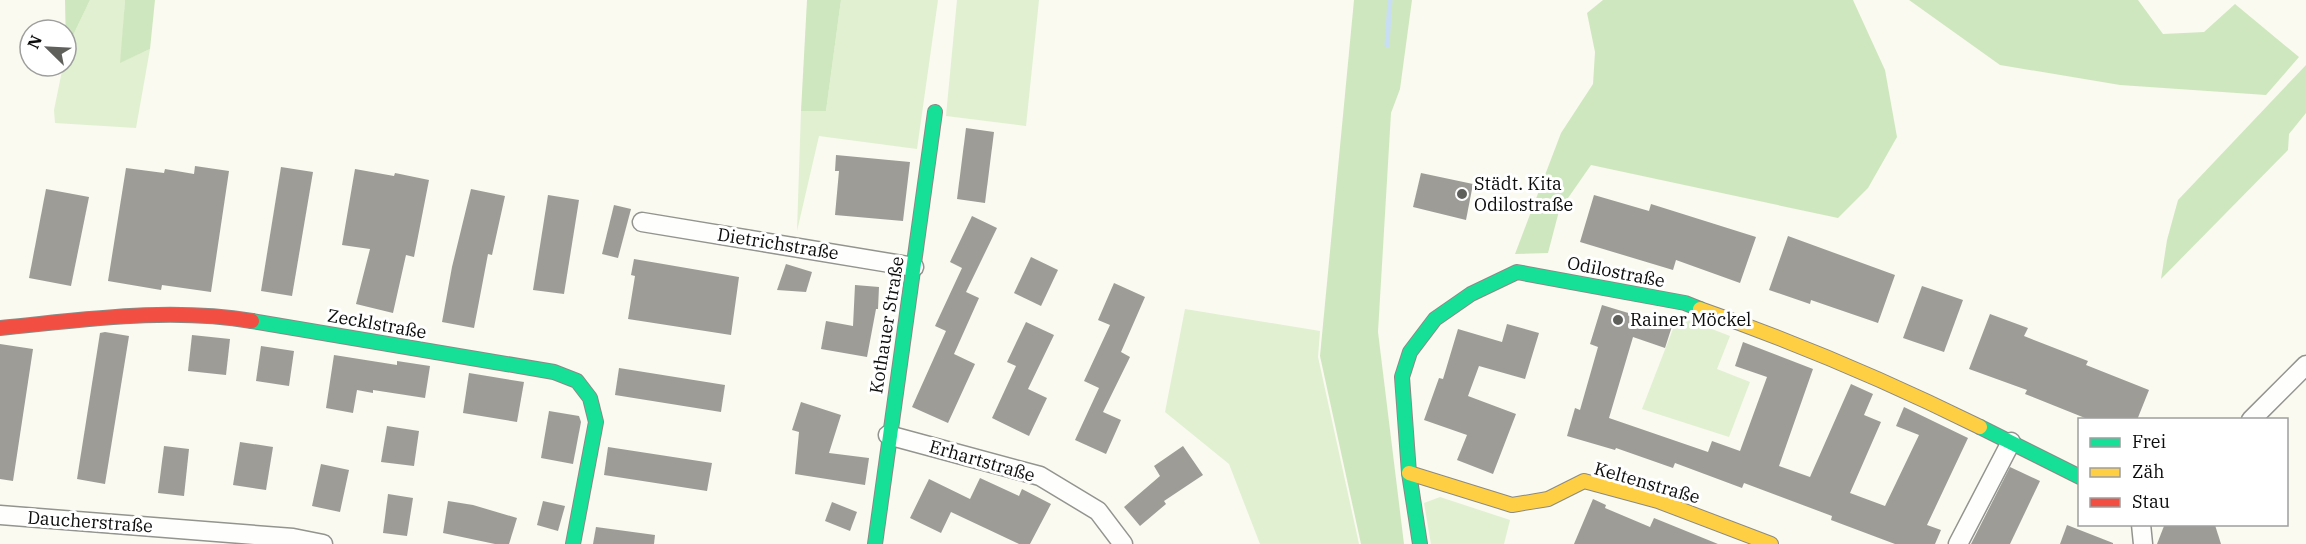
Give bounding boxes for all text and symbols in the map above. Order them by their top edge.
north arrow [18,18,78,78]
text: N [23,32,46,52]
place label: Städt. Kita Odilostraße [1474,172,1573,216]
marker: Städt. Kita Odilostraße [1455,187,1469,201]
street label: Dietrichstraße [716,223,840,264]
street label: Odilostraße [1565,251,1667,292]
street label: Kothauer Straße [864,255,909,395]
street label: Zecklstraße [326,303,428,344]
place label: Rainer Möckel [1630,308,1752,331]
marker: Rainer Möckel [1611,313,1625,327]
legend [2078,418,2288,526]
text: Frei [2132,430,2166,453]
street label: Erhartstraße [927,434,1038,487]
street label: Keltenstraße [1592,456,1703,509]
text: Zäh [2132,460,2165,483]
text: Stau [2132,490,2170,513]
street label: Daucherstraße [27,506,154,537]

